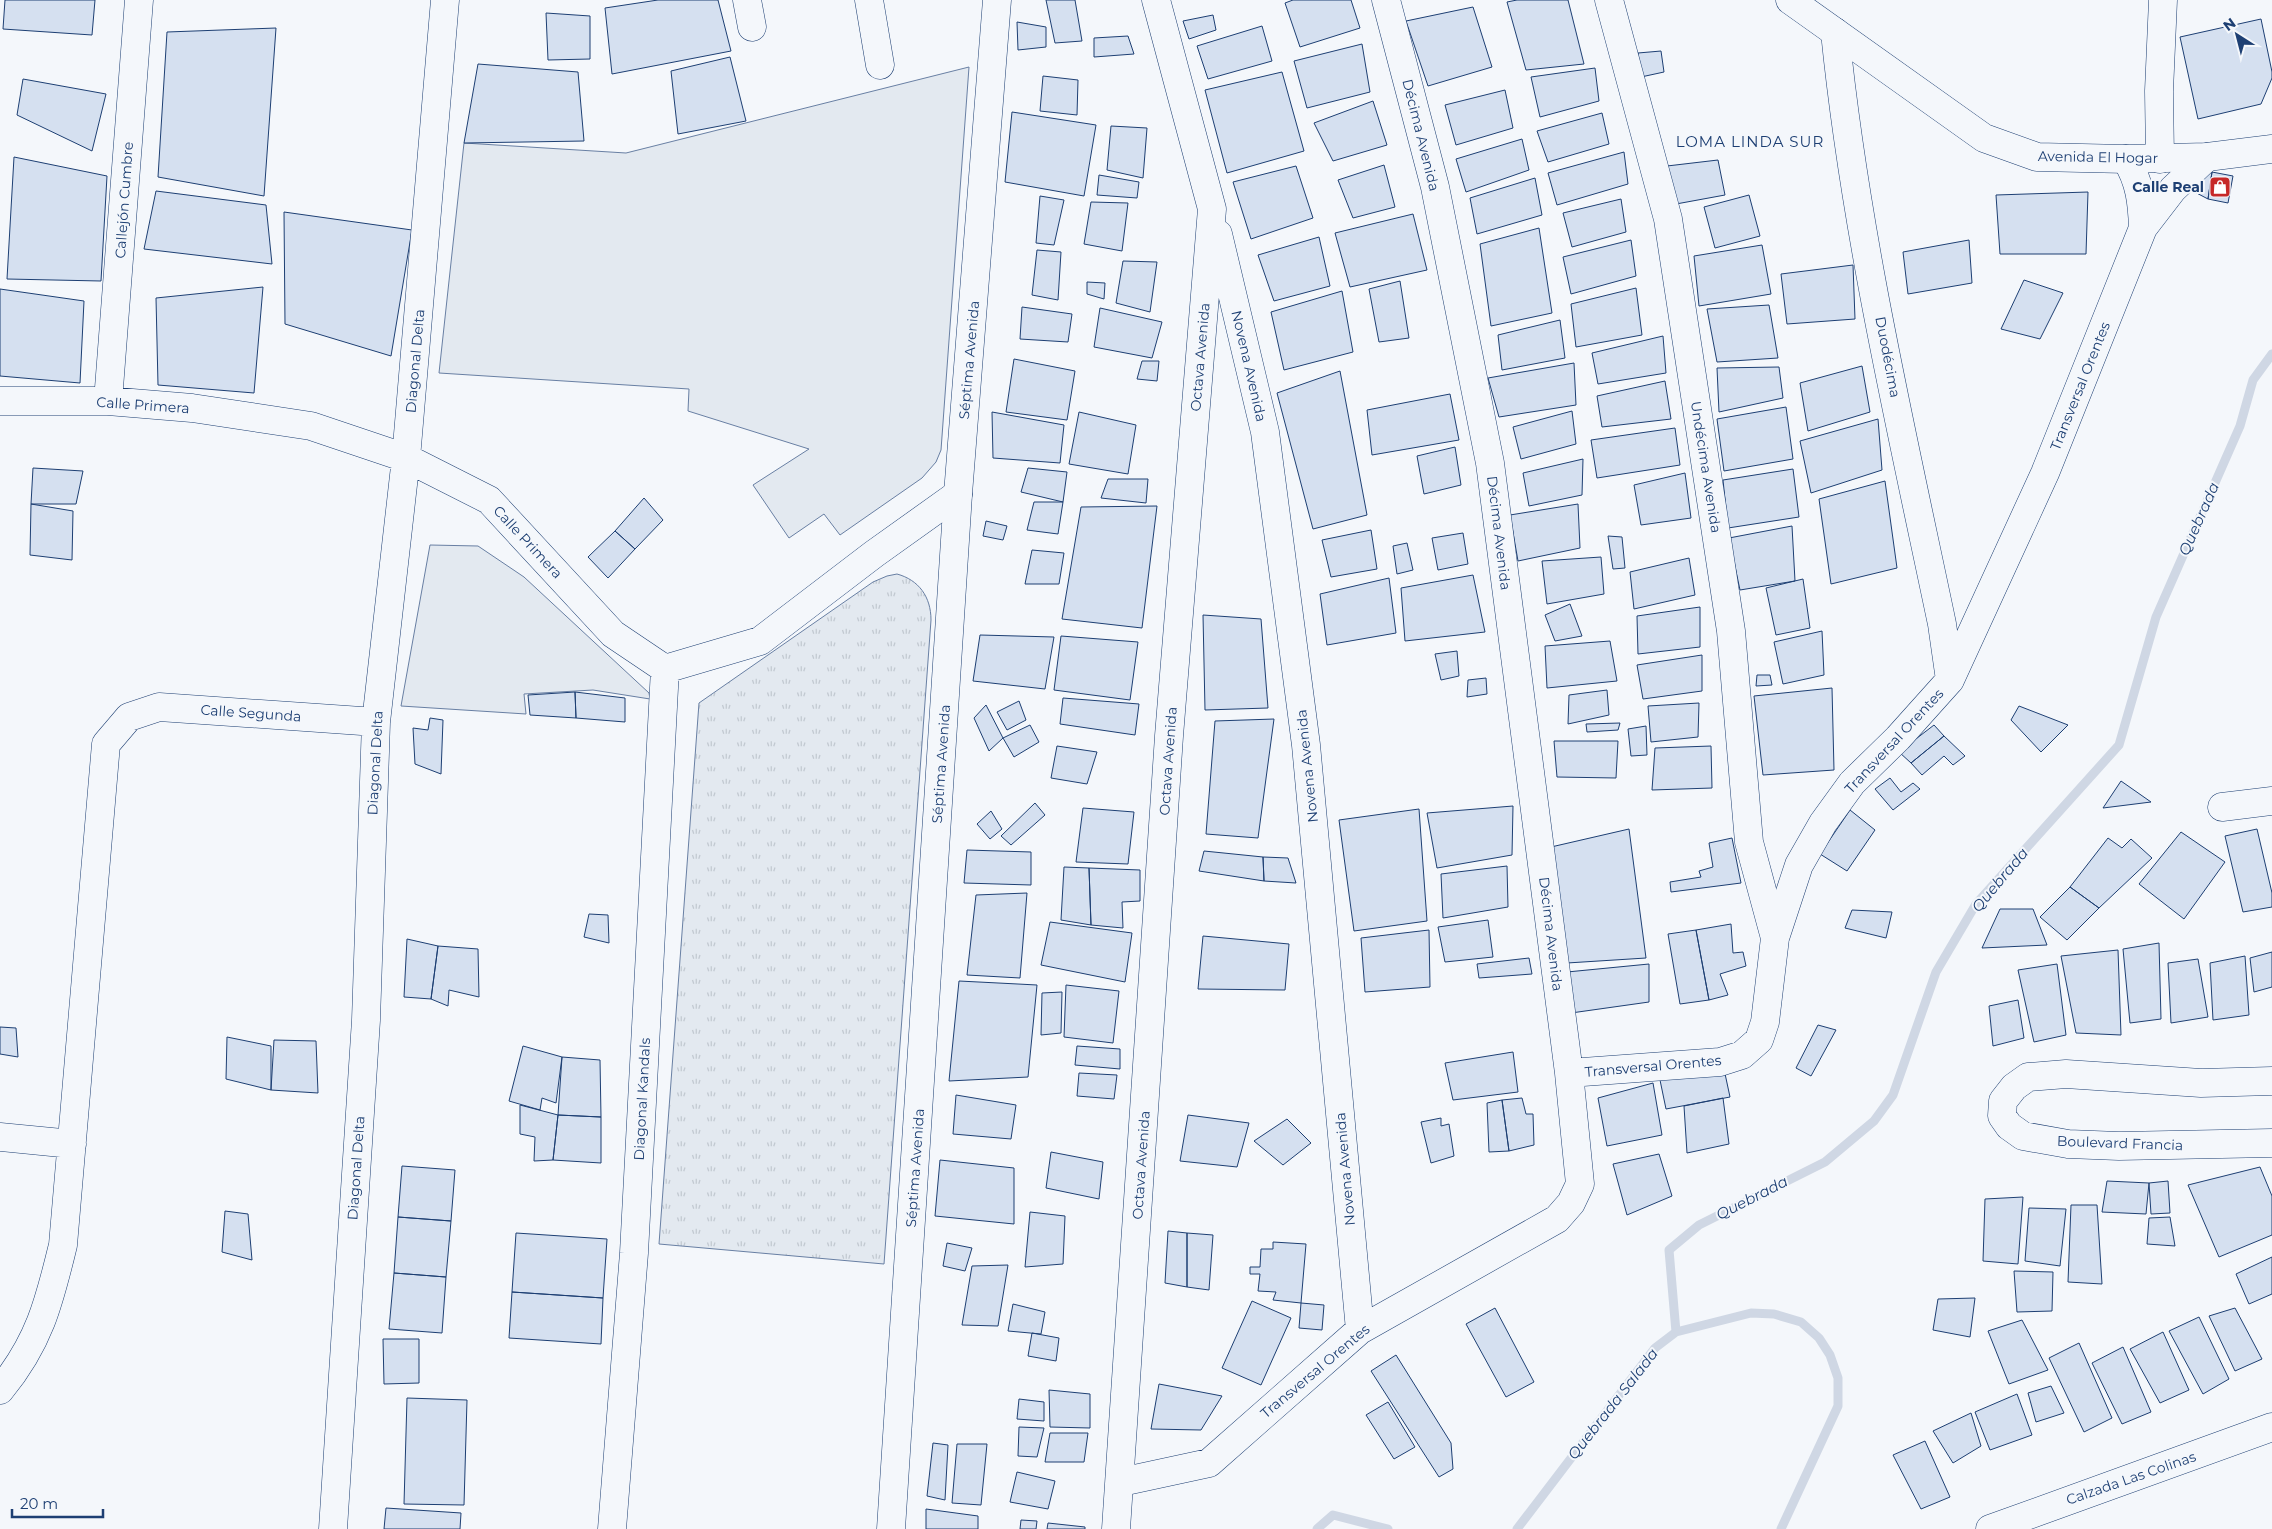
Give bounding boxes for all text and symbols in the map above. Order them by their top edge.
north arrow [2212,10,2262,60]
text: N [2219,14,2239,35]
street label: Décima Avenida [1398,77,1444,193]
district label: LOMA LINDA SUR [1676,132,1824,151]
street label: Callejón Cumbre [111,141,137,259]
street label: Avenida El Hogar [2038,147,2159,167]
shop icon: Calle Real [2208,175,2232,199]
place label: Calle Real [2132,178,2204,196]
street label: Séptima Avenida [955,300,983,420]
street label: Octava Avenida [1186,302,1214,412]
street label: Diagonal Delta [401,308,429,414]
street label: Novena Avenida [1227,309,1271,423]
street label: Duodécima [1871,315,1905,399]
street label: Transversal Orentes [2046,319,2114,453]
street label: Calle Primera [96,393,190,417]
street label: Undécima Avenida [1687,400,1725,534]
street label: Décima Avenida [1483,475,1515,591]
water label: Quebrada [2174,479,2223,558]
street label: Calle Primera [490,502,566,582]
street label: Transversal Orentes [1841,685,1947,797]
street label: Calle Segunda [200,700,302,726]
street label: Séptima Avenida [928,704,954,824]
street label: Octava Avenida [1155,706,1181,816]
street label: Novena Avenida [1292,709,1322,823]
street label: Diagonal Delta [363,710,387,816]
water label: Quebrada [1967,844,2032,916]
street label: Décima Avenida [1535,876,1567,992]
street label: Diagonal Kandals [630,1037,654,1161]
street label: Transversal Orentes [1584,1051,1722,1081]
street label: Séptima Avenida [902,1108,928,1228]
street label: Octava Avenida [1128,1110,1154,1220]
street label: Novena Avenida [1331,1112,1359,1226]
street label: Diagonal Delta [343,1115,369,1221]
street label: Boulevard Francia [2057,1132,2183,1154]
water label: Quebrada [1713,1171,1791,1224]
street label: Transversal Orentes [1257,1320,1373,1422]
water label: Quebrada Salada [1563,1344,1662,1463]
street label: Calzada Las Colinas [2064,1447,2198,1509]
scale bar [12,1486,104,1518]
text: 20 m [20,1494,58,1513]

